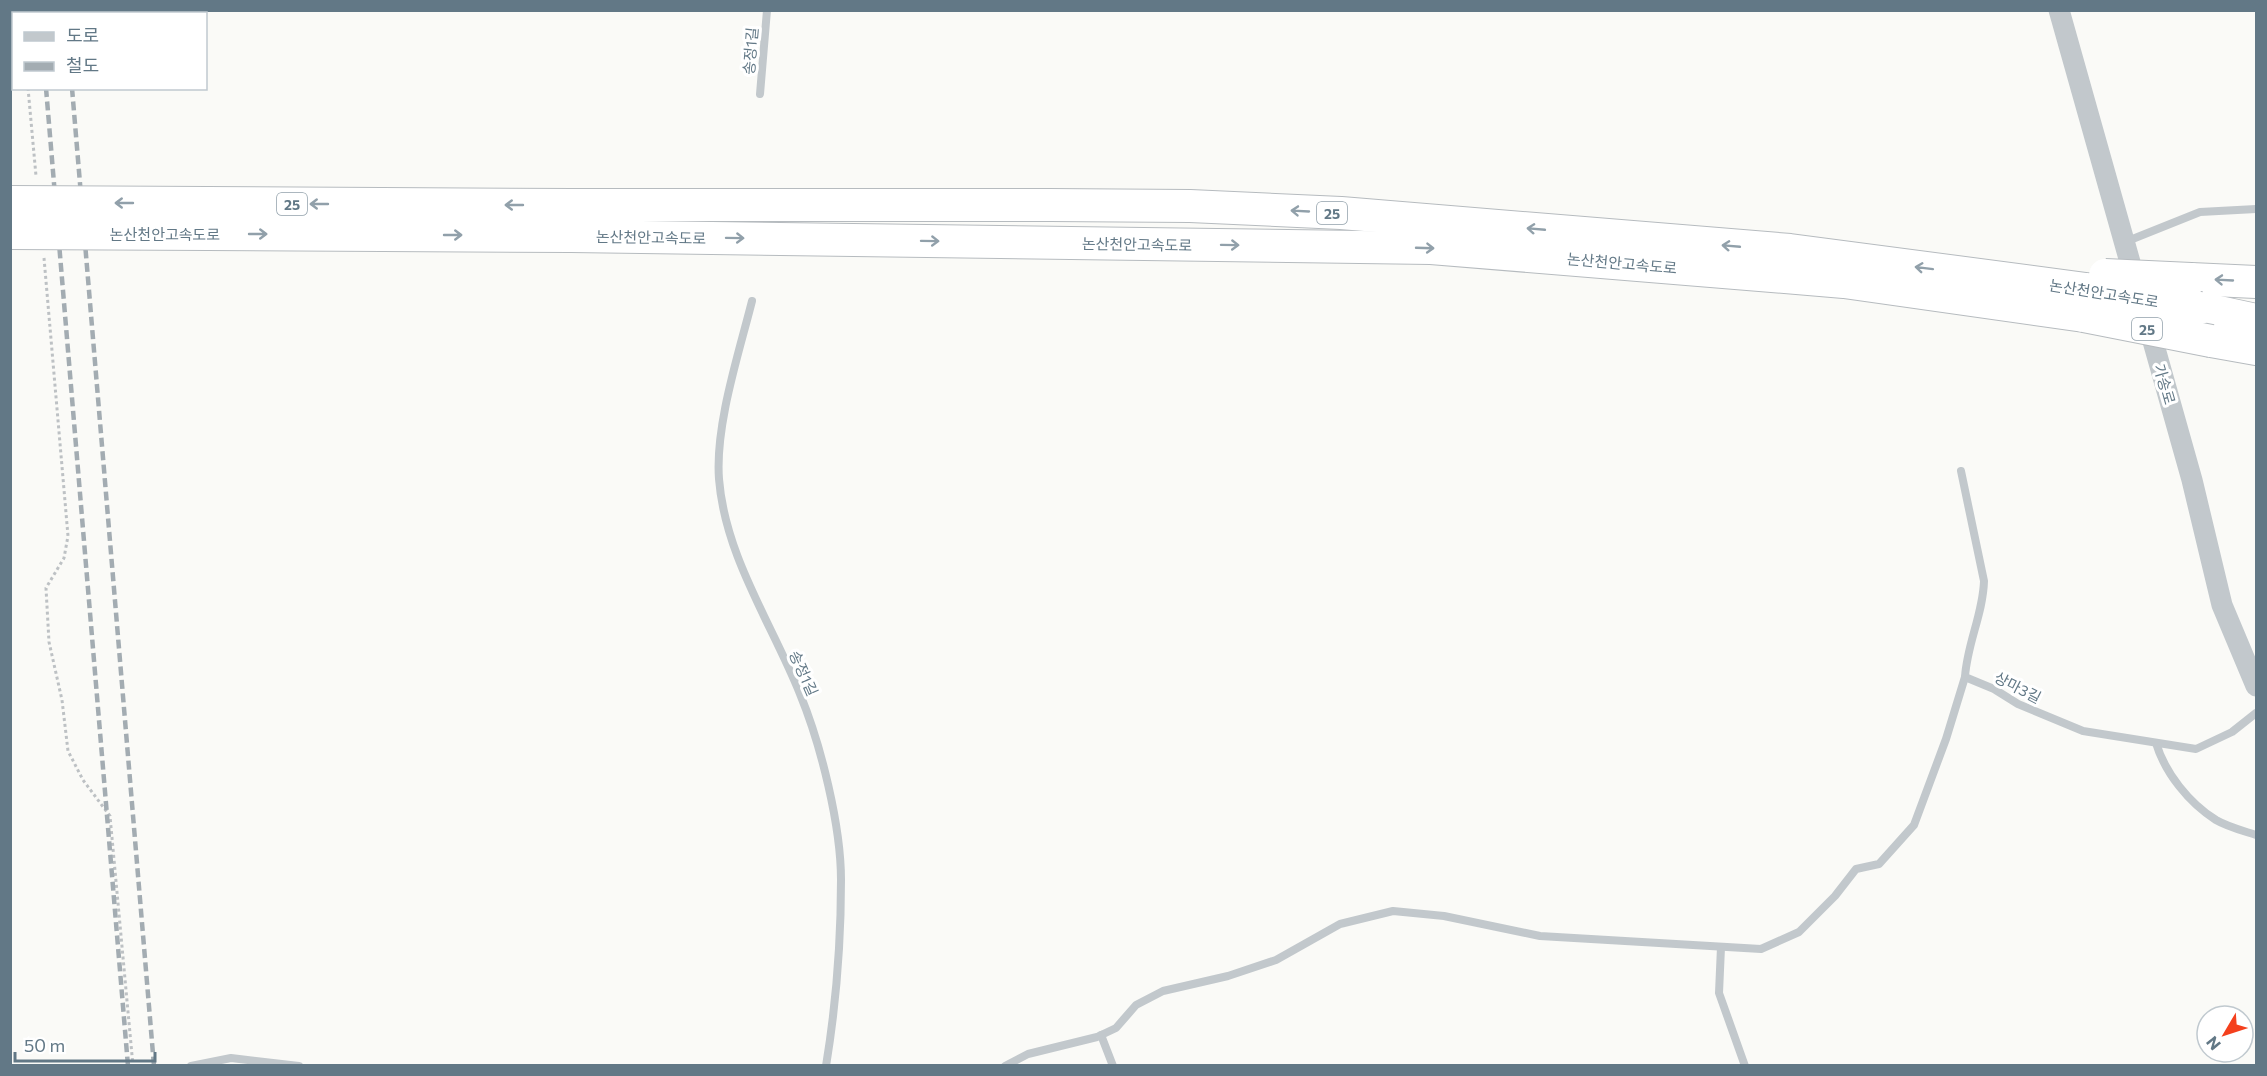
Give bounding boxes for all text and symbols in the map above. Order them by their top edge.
legend [12,12,207,90]
text: 도로 [66,24,99,46]
street label: 송정1길 [739,26,761,76]
text: 철도 [66,54,99,76]
road number: 25 [277,193,307,215]
one-way arrow [115,197,135,209]
one-way arrow [310,198,330,210]
one-way arrow [505,199,525,211]
road number: 25 [1317,202,1347,224]
one-way arrow [1291,206,1311,217]
one-way arrow [1527,223,1547,234]
street label: 논산천안고속도로 [110,225,220,243]
street label: 논산천안고속도로 [596,227,706,247]
one-way arrow [247,228,267,240]
one-way arrow [442,229,462,241]
one-way arrow [724,232,744,244]
street label: 논산천안고속도로 [1082,234,1192,254]
one-way arrow [919,235,939,247]
one-way arrow [1219,239,1239,251]
one-way arrow [1721,240,1741,251]
one-way arrow [1414,242,1434,253]
street label: 논산천안고속도로 [1566,249,1678,277]
one-way arrow [1915,262,1935,273]
street label: 논산천안고속도로 [2048,275,2160,311]
one-way arrow [2214,275,2234,286]
road number: 25 [2132,318,2162,340]
street label: 가송로 [2151,362,2179,406]
street label: 송정1길 [786,647,822,699]
street label: 상마3길 [1992,668,2044,706]
north arrow [2195,1004,2255,1064]
scale bar [15,1025,154,1063]
text: N [2202,1033,2224,1054]
text: 50 m [24,1034,65,1056]

